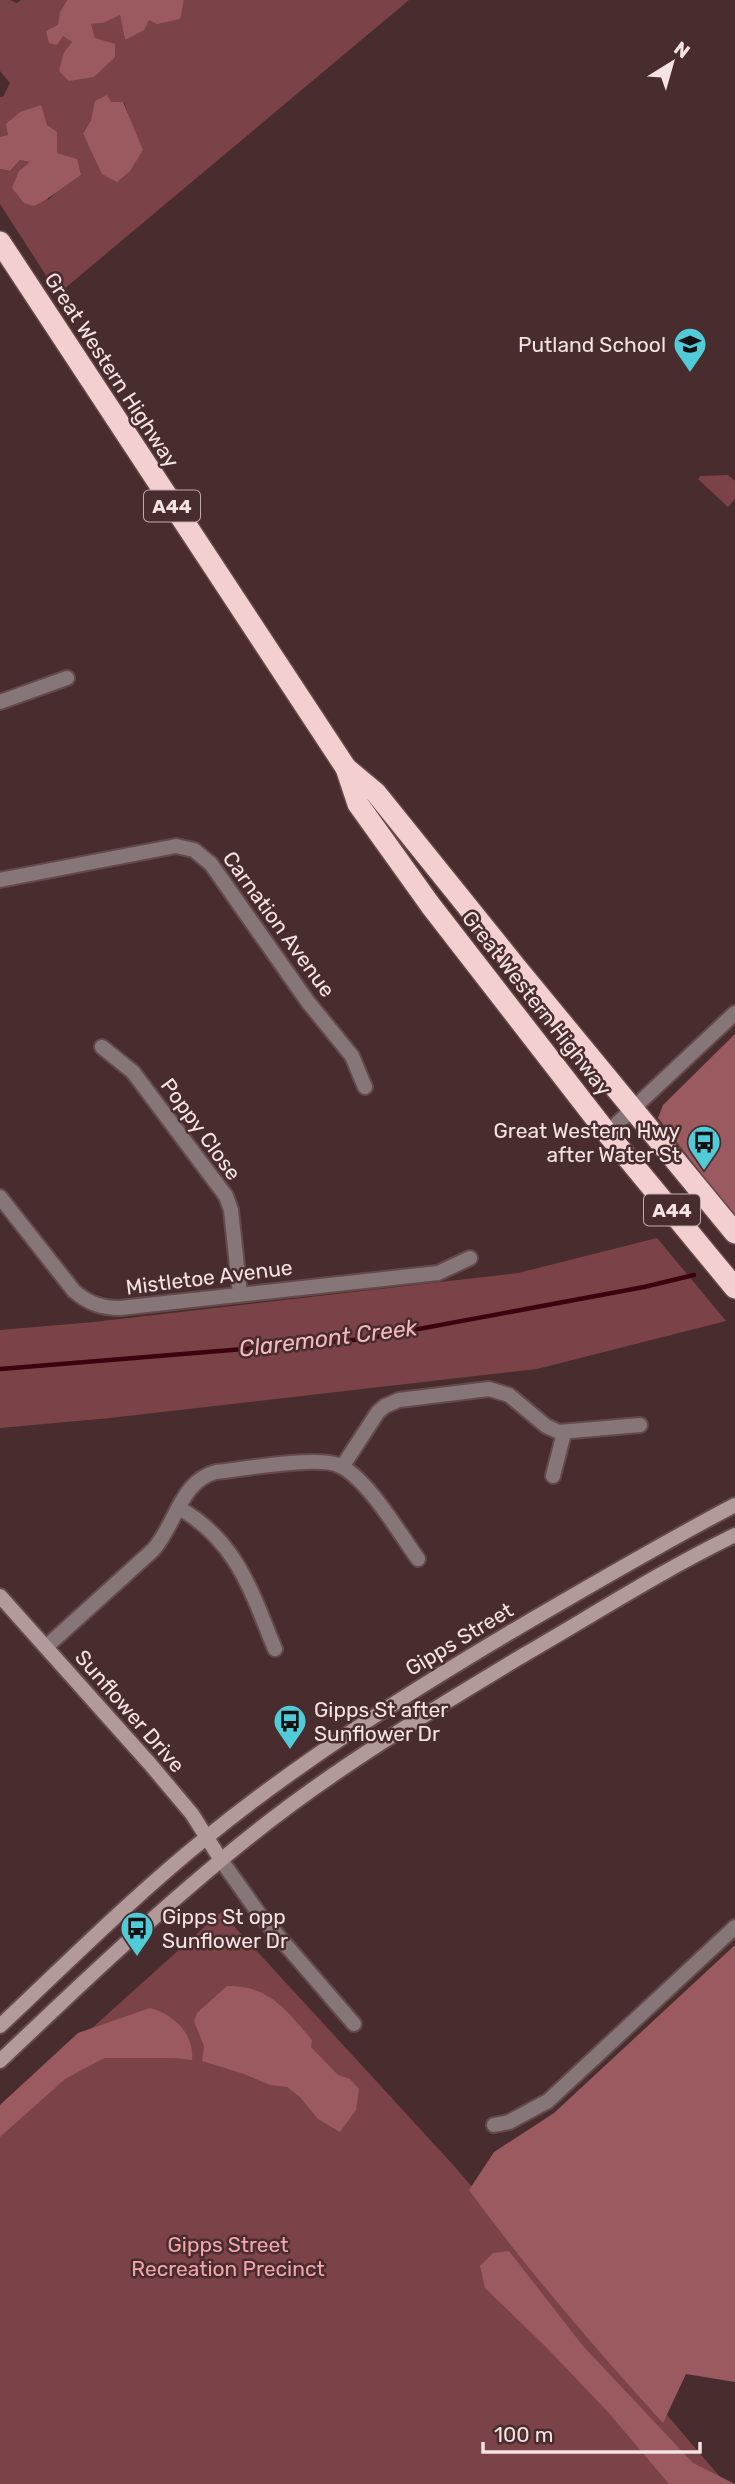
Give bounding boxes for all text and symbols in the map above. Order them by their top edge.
north arrow [637,28,707,98]
text: N [670,37,694,63]
street label: Great Western Highway [40,268,185,473]
school or university icon: Putland School [671,325,709,374]
place label: Putland School [518,332,666,357]
road number: A44 [144,491,200,522]
street label: Carnation Avenue [218,846,340,1002]
street label: Great Western Highway [457,906,617,1101]
street label: Poppy Close [156,1073,246,1185]
place label: Great Western Hwy after Water St [494,1118,680,1167]
bus stop icon: Great Western Hwy after Water St [685,1123,723,1172]
road number: A44 [644,1194,700,1226]
street label: Mistletoe Avenue [124,1254,294,1300]
water label: Claremont Creek [237,1313,420,1363]
street label: Gipps Street [401,1597,517,1681]
street label: Sunflower Drive [70,1645,190,1777]
place label: Gipps St after Sunflower Dr [314,1697,448,1746]
bus stop icon: Gipps St after Sunflower Dr [271,1702,309,1751]
place label: Gipps St opp Sunflower Dr [162,1904,288,1953]
bus stop icon: Gipps St opp Sunflower Dr [118,1909,156,1958]
park label: Gipps Street Recreation Precinct [131,2232,325,2281]
scale bar [483,2410,700,2454]
text: 100 m [494,2422,553,2447]

